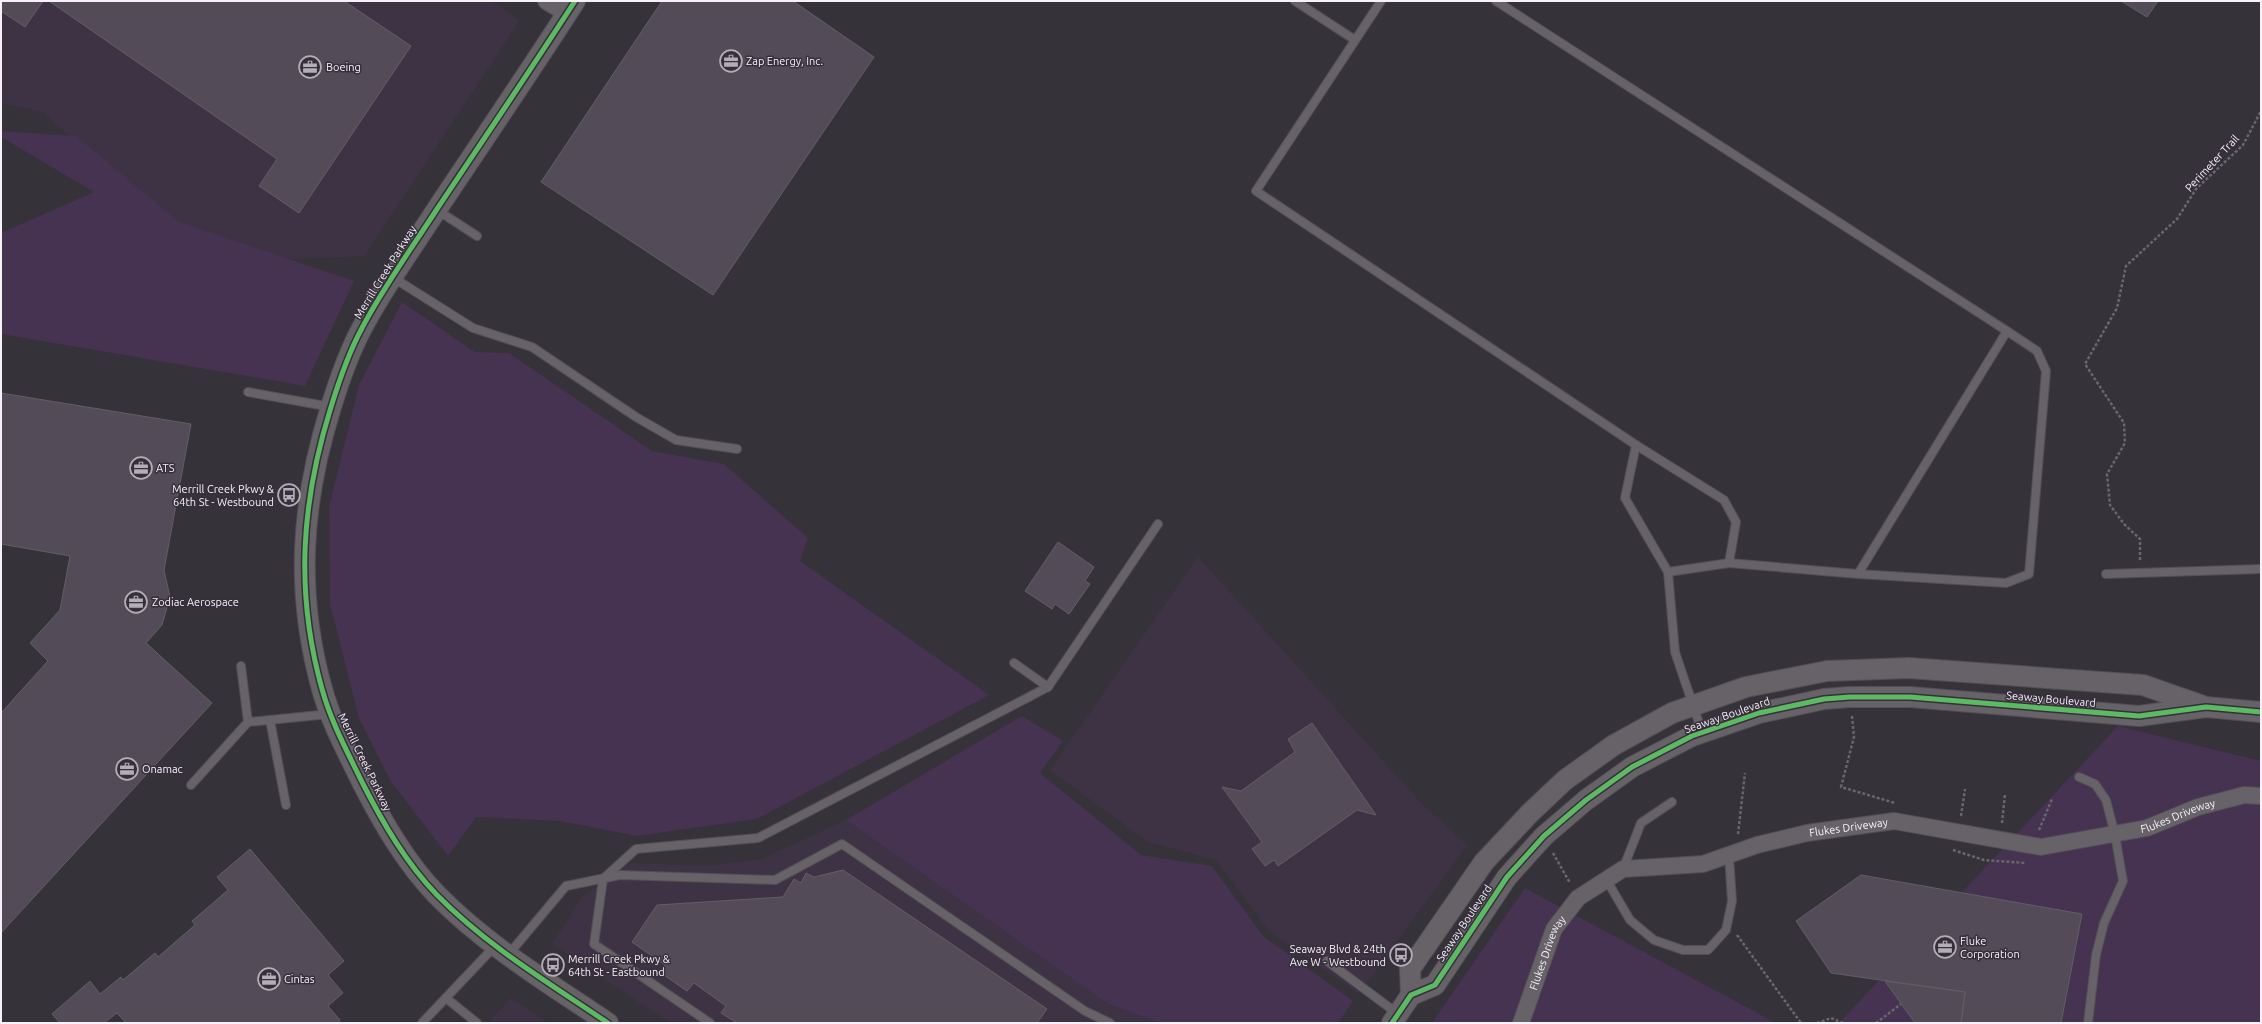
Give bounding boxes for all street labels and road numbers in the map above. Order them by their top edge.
street label: Perimeter Trail [2183,132,2241,194]
street label: Merrill Creek Parkway [351,223,419,321]
street label: Seaway Boulevard [2006,689,2096,709]
street label: Seaway Boulevard [1683,695,1771,735]
street label: Merrill Creek Parkway [336,711,394,814]
street label: Flukes Driveway [2139,797,2217,835]
street label: Flukes Driveway [1808,816,1889,839]
street label: Seaway Boulevard [1434,882,1494,964]
street label: Flukes Driveway [1527,913,1568,992]

